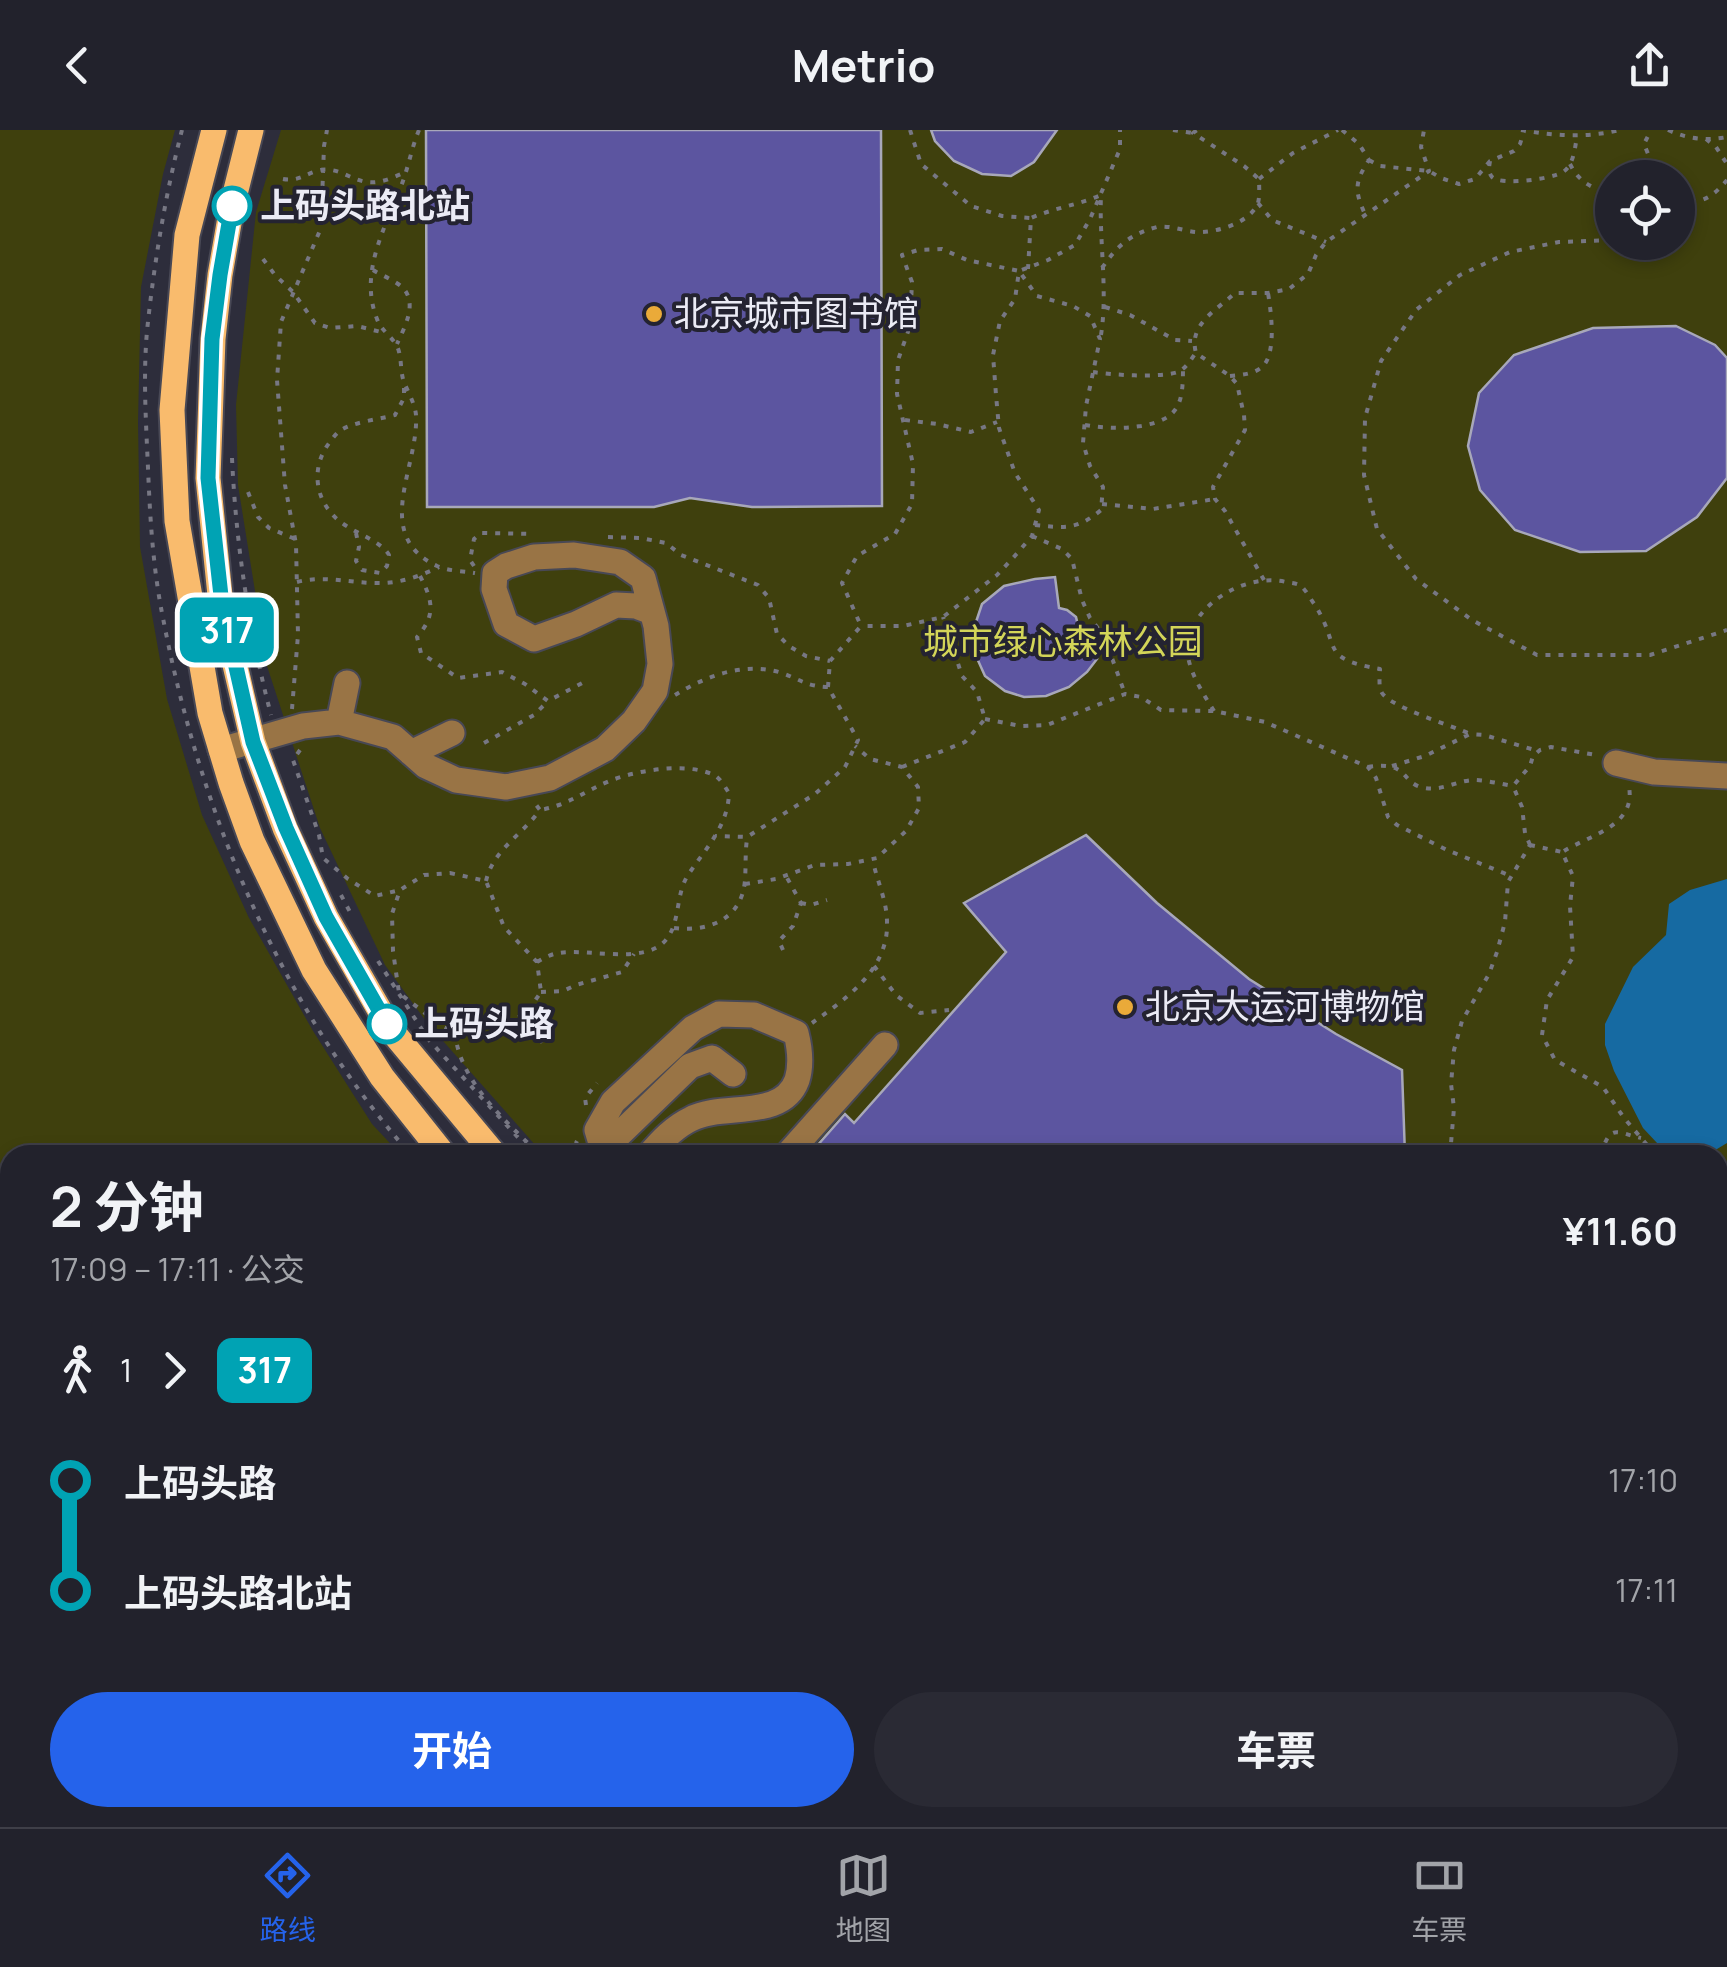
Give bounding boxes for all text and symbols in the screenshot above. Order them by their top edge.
text: Metrio [792,34,935,96]
icon: back [50,38,105,93]
icon: share [1622,38,1677,93]
map controls [1595,160,1695,260]
button: locate [1595,160,1695,260]
place label: 上码头路北站 [260,181,470,229]
marker: 上码头路北站 [213,187,251,225]
place label: 北京城市图书馆 [674,289,919,337]
marker: 北京城市图书馆 [643,303,665,325]
line badge: 317 [170,598,284,662]
text: 317 [200,606,254,654]
park label: 城市绿心森林公园 [923,617,1203,665]
place label: 北京大运河博物馆 [1145,982,1425,1030]
marker: 北京大运河博物馆 [1114,996,1136,1018]
place label: 上码头路 [414,999,554,1047]
marker: 上码头路 [368,1005,406,1043]
text: 2 分钟 [50,1168,204,1244]
text: ¥11.60 [1563,1204,1678,1256]
text: 17:09 – 17:11 · 公交 [50,1247,305,1291]
icon: walk [50,1343,105,1398]
icon: forward [147,1343,202,1398]
text: 317 [237,1346,292,1394]
text: 1 [120,1348,132,1392]
text: 上码头路 [124,1456,276,1508]
text: 17:10 [1608,1458,1678,1502]
text: 上码头路北站 [124,1566,352,1618]
text: 17:11 [1615,1568,1678,1612]
button: 开始 [50,1692,854,1807]
button: 车票 [874,1692,1678,1807]
tab: 路线 [260,1848,316,1948]
tab: 地图 [835,1848,891,1948]
tab: 车票 [1411,1848,1467,1948]

